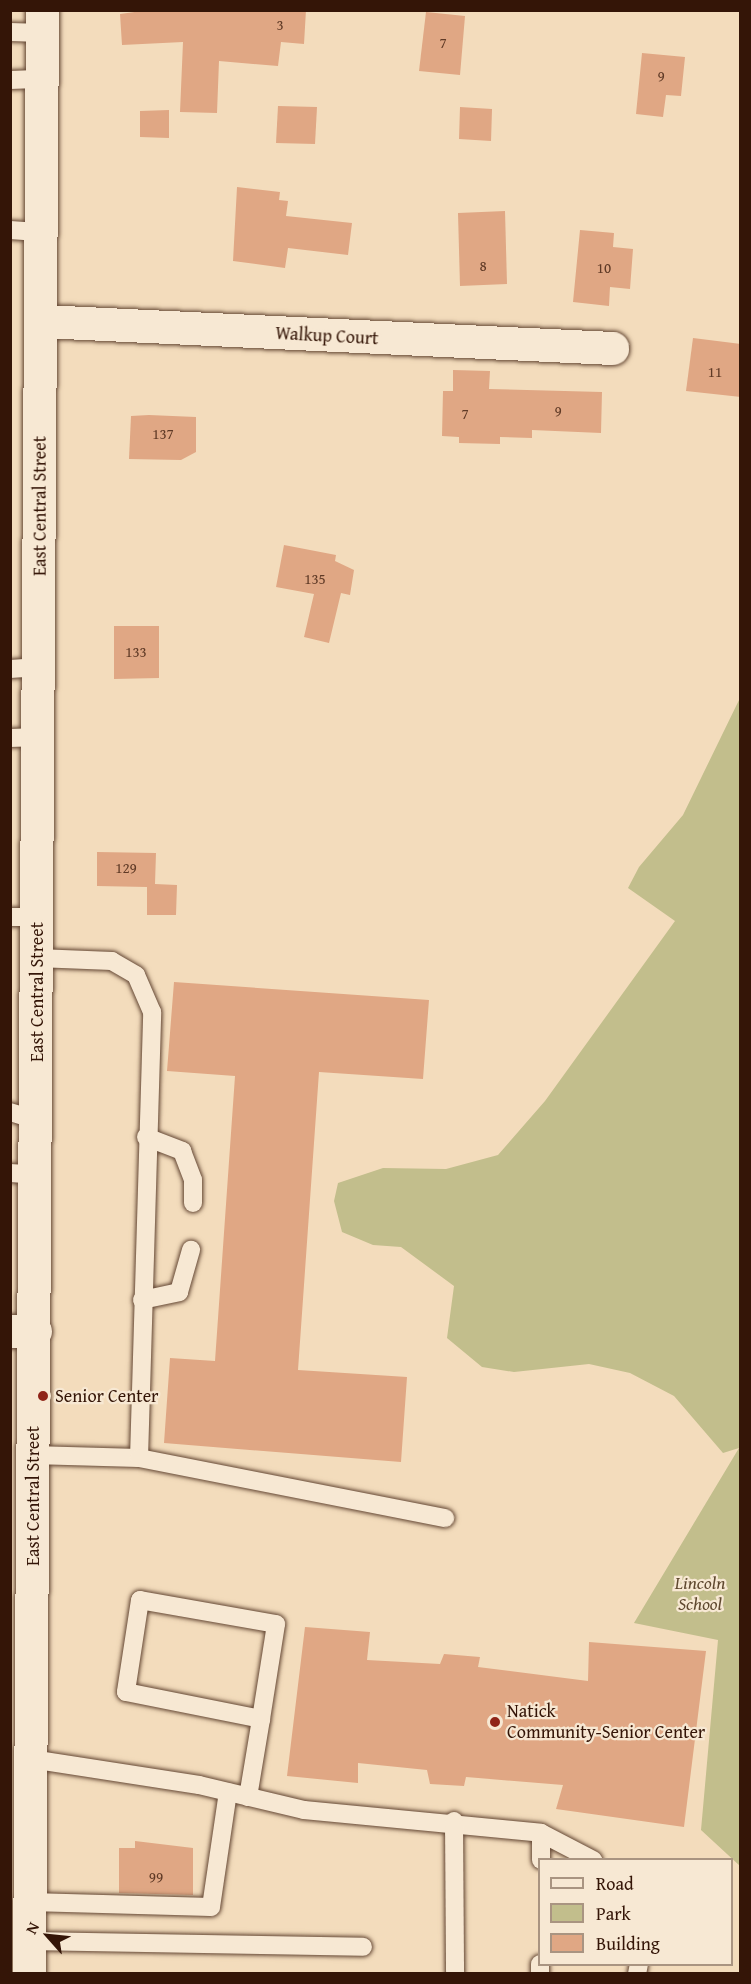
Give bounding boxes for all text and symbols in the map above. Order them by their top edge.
house number: 3 [276,16,284,34]
house number: 7 [439,34,447,52]
house number: 9 [657,67,665,85]
house number: 8 [479,257,487,275]
house number: 10 [597,259,611,277]
street label: Walkup Court [275,323,379,349]
house number: 11 [708,363,722,381]
house number: 9 [554,402,562,420]
house number: 7 [461,405,469,423]
house number: 137 [152,425,174,443]
street label: East Central Street [29,436,51,576]
house number: 135 [304,570,326,588]
house number: 133 [125,643,147,661]
house number: 129 [115,859,137,877]
street label: East Central Street [26,922,48,1062]
place label: Senior Center [55,1385,159,1407]
marker: Senior Center [36,1389,50,1403]
street label: East Central Street [22,1426,44,1566]
park label: Lincoln School [675,1573,725,1616]
place label: Natick Community-Senior Center [507,1701,705,1744]
marker: Natick Community-Senior Center [488,1715,502,1729]
legend [538,1858,733,1966]
house number: 99 [149,1868,163,1886]
text: Road [596,1870,634,1897]
text: Park [596,1900,631,1927]
north arrow [18,1906,78,1966]
text: N [19,1918,45,1938]
text: Building [596,1930,660,1957]

